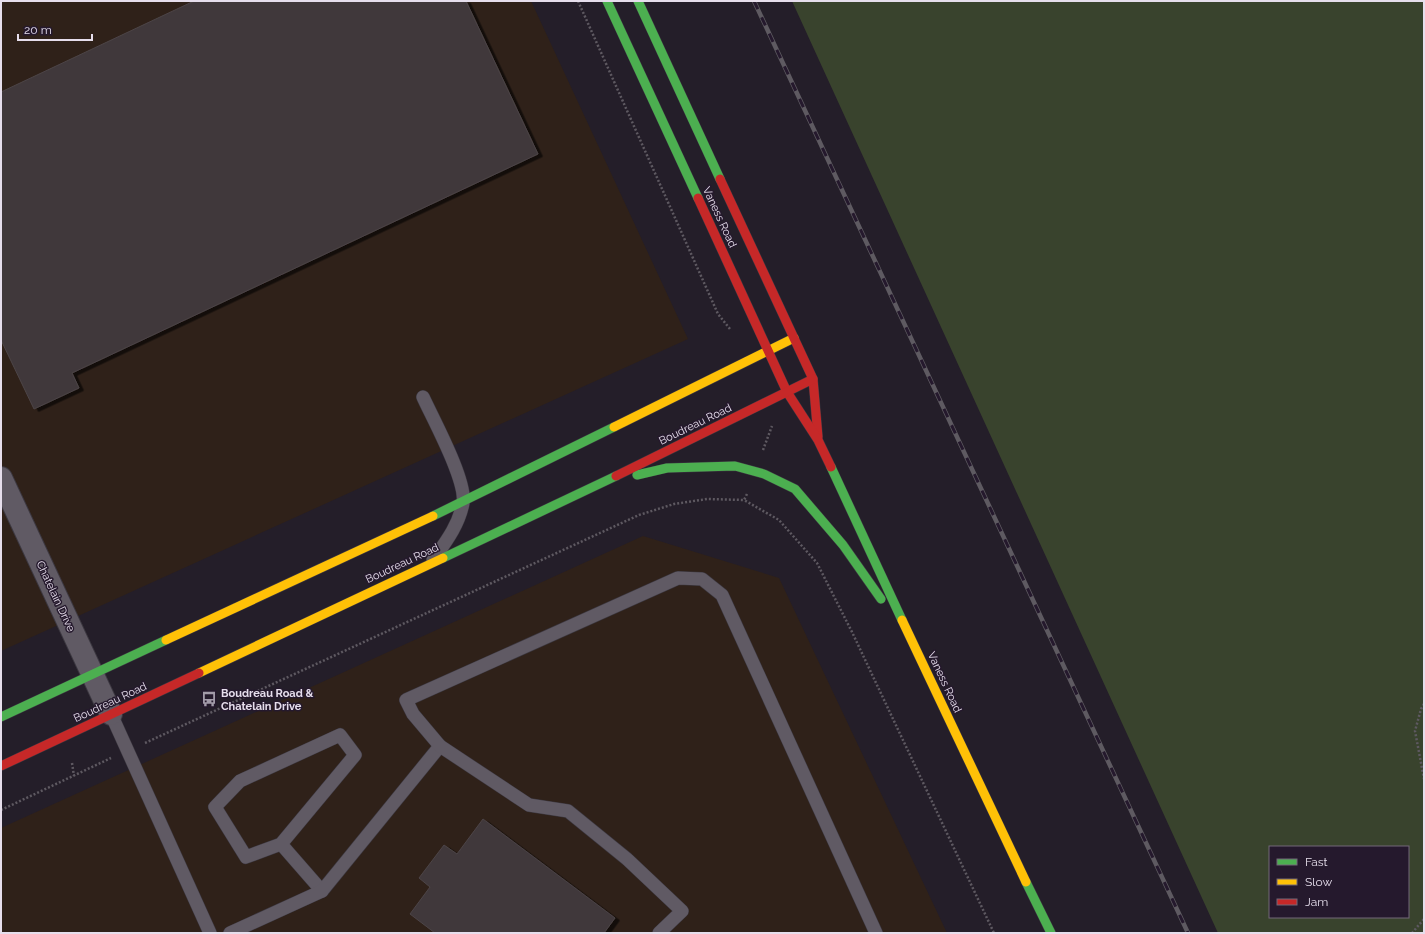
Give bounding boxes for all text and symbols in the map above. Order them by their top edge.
scale bar [18,16,92,42]
text: 20 m [24,23,52,37]
street label: Vaness Road [700,185,739,250]
street label: Boudreau Road [657,401,734,448]
street label: Boudreau Road [364,541,441,586]
street label: Chatelain Drive [33,559,78,634]
street label: Vaness Road [925,650,964,715]
street label: Boudreau Road [72,680,149,725]
place label: Boudreau Road & Chatelain Drive [221,687,313,713]
bus stop icon: Boudreau Road & Chatelain Drive [200,690,218,708]
legend [1269,846,1409,918]
text: Fast [1305,855,1328,869]
text: Slow [1305,875,1332,889]
text: Jam [1305,895,1328,909]

